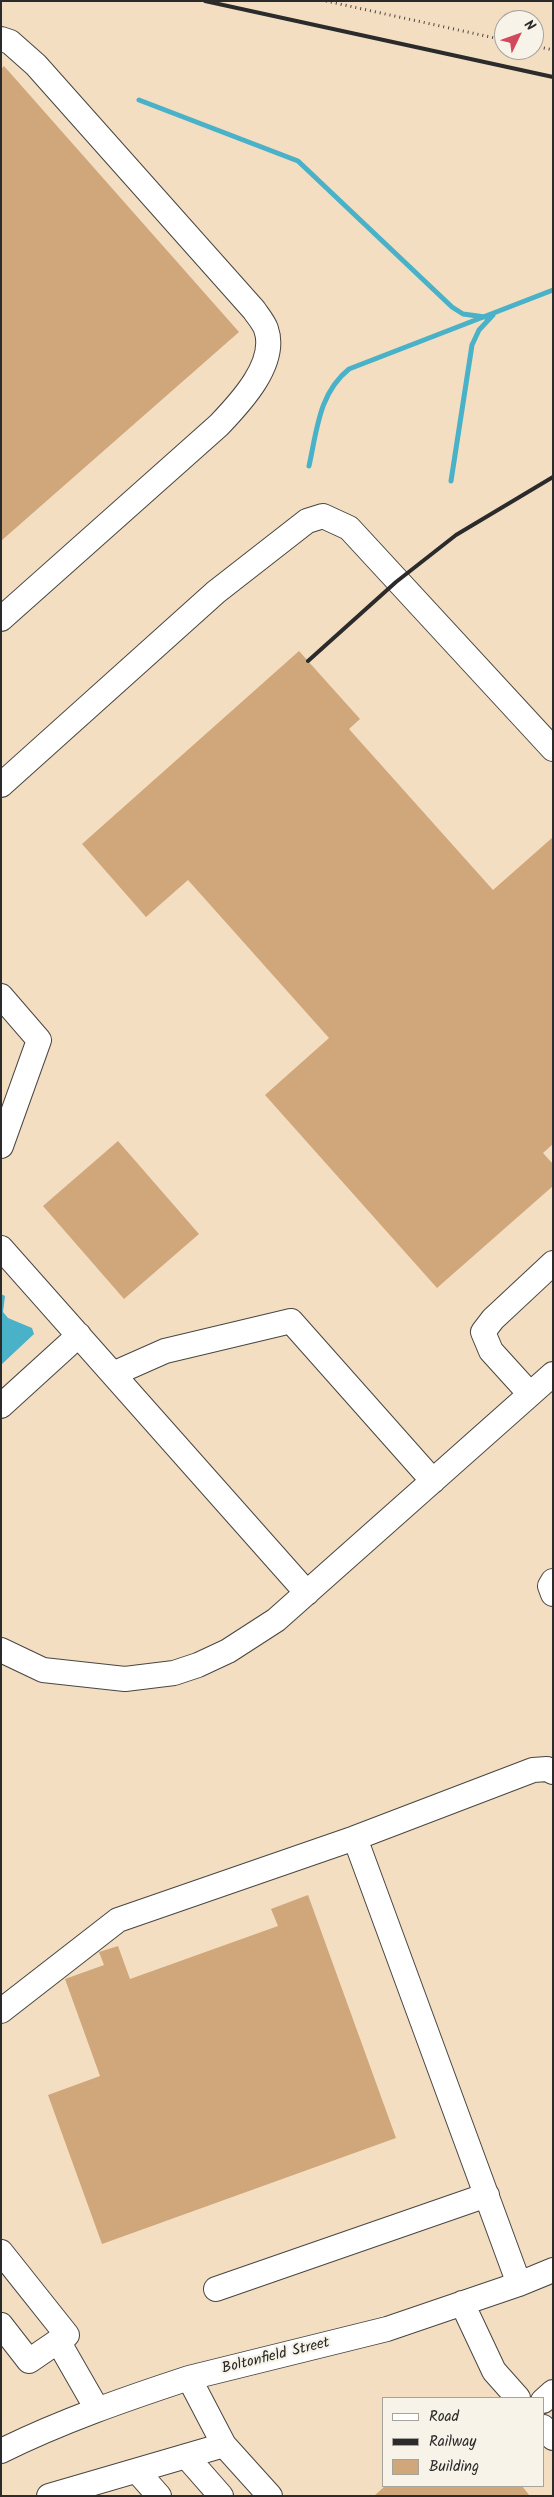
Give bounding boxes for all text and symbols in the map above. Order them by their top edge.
north arrow [494,10,544,60]
text: N [518,15,541,36]
street label: Boltonfield Street [220,2335,332,2379]
legend [382,2397,544,2487]
text: Road [429,2405,459,2429]
text: Railway [429,2430,476,2454]
text: Building [429,2455,479,2479]

